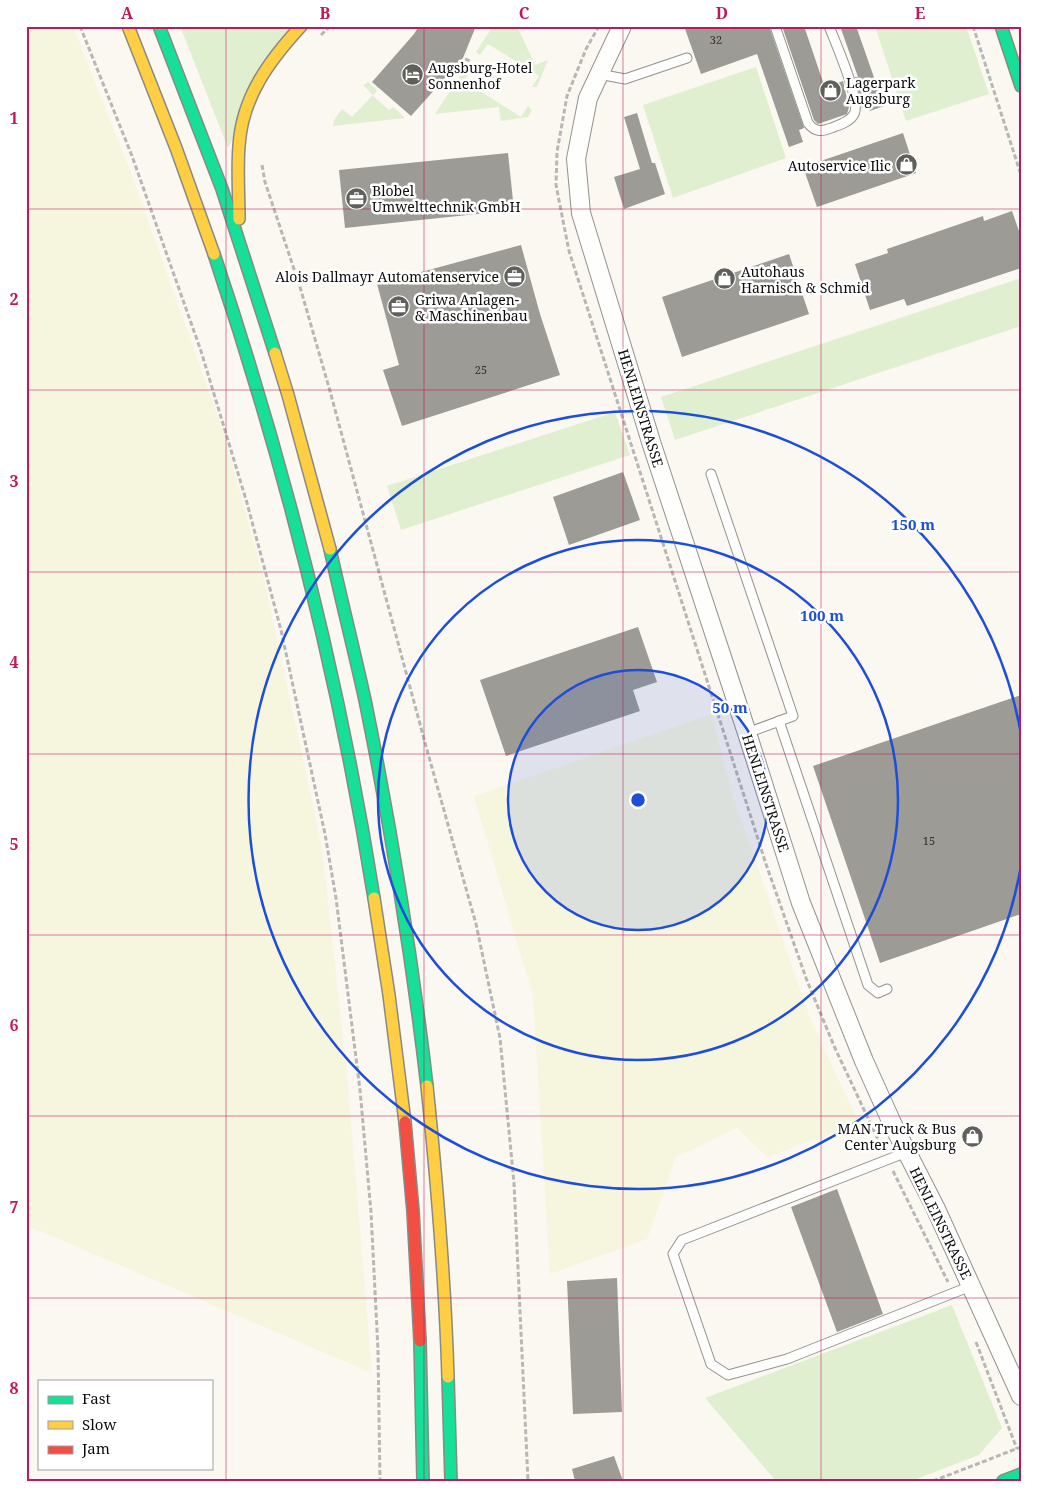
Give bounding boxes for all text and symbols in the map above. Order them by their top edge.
text: A [121,2,134,24]
text: B [320,2,331,24]
text: C [519,2,530,24]
text: D [716,2,728,24]
text: E [915,2,925,24]
house number: 32 [710,32,722,47]
place label: Augsburg-Hotel Sonnenhof [428,58,533,93]
hotel icon: Augsburg-Hotel Sonnenhof [400,63,424,87]
place label: Lagerpark Augsburg [846,73,916,108]
shop icon: Lagerpark Augsburg [818,78,842,102]
text: 1 [9,107,19,129]
shop icon: Autoservice Ilic [895,153,919,177]
place label: Autoservice Ilic [788,156,891,175]
place label: Blobel Umwelttechnik GmbH [372,181,521,216]
office icon: Blobel Umwelttechnik GmbH [344,186,368,210]
place label: Autohaus Harnisch & Schmid [741,262,870,297]
office icon: Alois Dallmayr Automatenservice [503,264,527,288]
place label: Alois Dallmayr Automatenservice [275,267,499,286]
shop icon: Autohaus Harnisch & Schmid [713,267,737,291]
text: 2 [9,288,19,310]
place label: Griwa Anlagen- & Maschinenbau [415,290,528,325]
office icon: Griwa Anlagen- & Maschinenbau [387,295,411,319]
street label: HENLEINSTRASSE [614,347,668,470]
house number: 25 [475,362,487,377]
text: 3 [9,470,19,492]
text: 150 m [891,514,935,534]
text: 100 m [800,605,844,625]
text: 4 [9,651,19,673]
text: 50 m [712,697,748,717]
street label: HENLEINSTRASSE [738,732,794,855]
centre of rings [629,791,647,809]
text: 5 [9,833,19,855]
house number: 15 [923,833,935,848]
text: 6 [9,1014,19,1036]
place label: MAN Truck & Bus Center Augsburg [838,1119,956,1154]
shop icon: MAN Truck & Bus Center Augsburg [960,1124,984,1148]
street label: HENLEINSTRASSE [906,1164,977,1283]
text: 7 [9,1196,19,1218]
text: 8 [9,1377,19,1399]
legend [38,1380,212,1470]
text: Fast [82,1388,111,1408]
text: Slow [82,1414,116,1434]
text: Jam [81,1438,110,1458]

